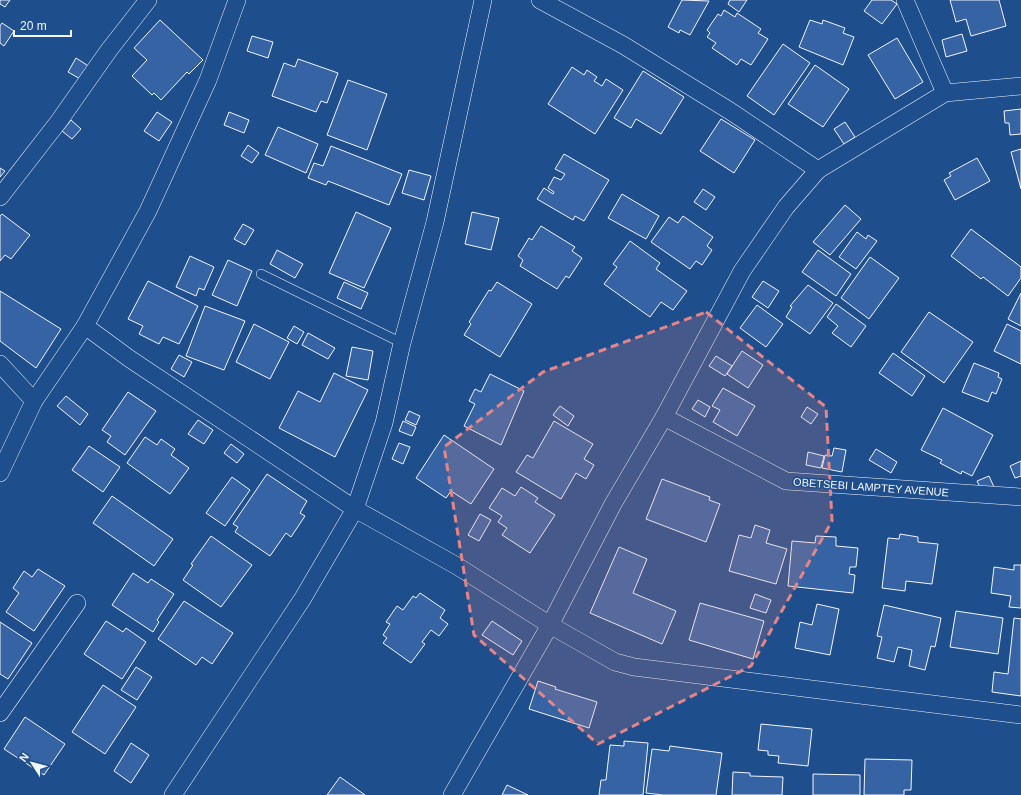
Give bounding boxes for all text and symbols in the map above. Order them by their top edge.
scale bar [14,12,71,38]
text: 20 m [20,19,47,33]
street label: OBETSEBI LAMPTEY AVENUE [793,476,949,498]
north arrow [12,743,52,783]
text: N [17,750,31,764]

